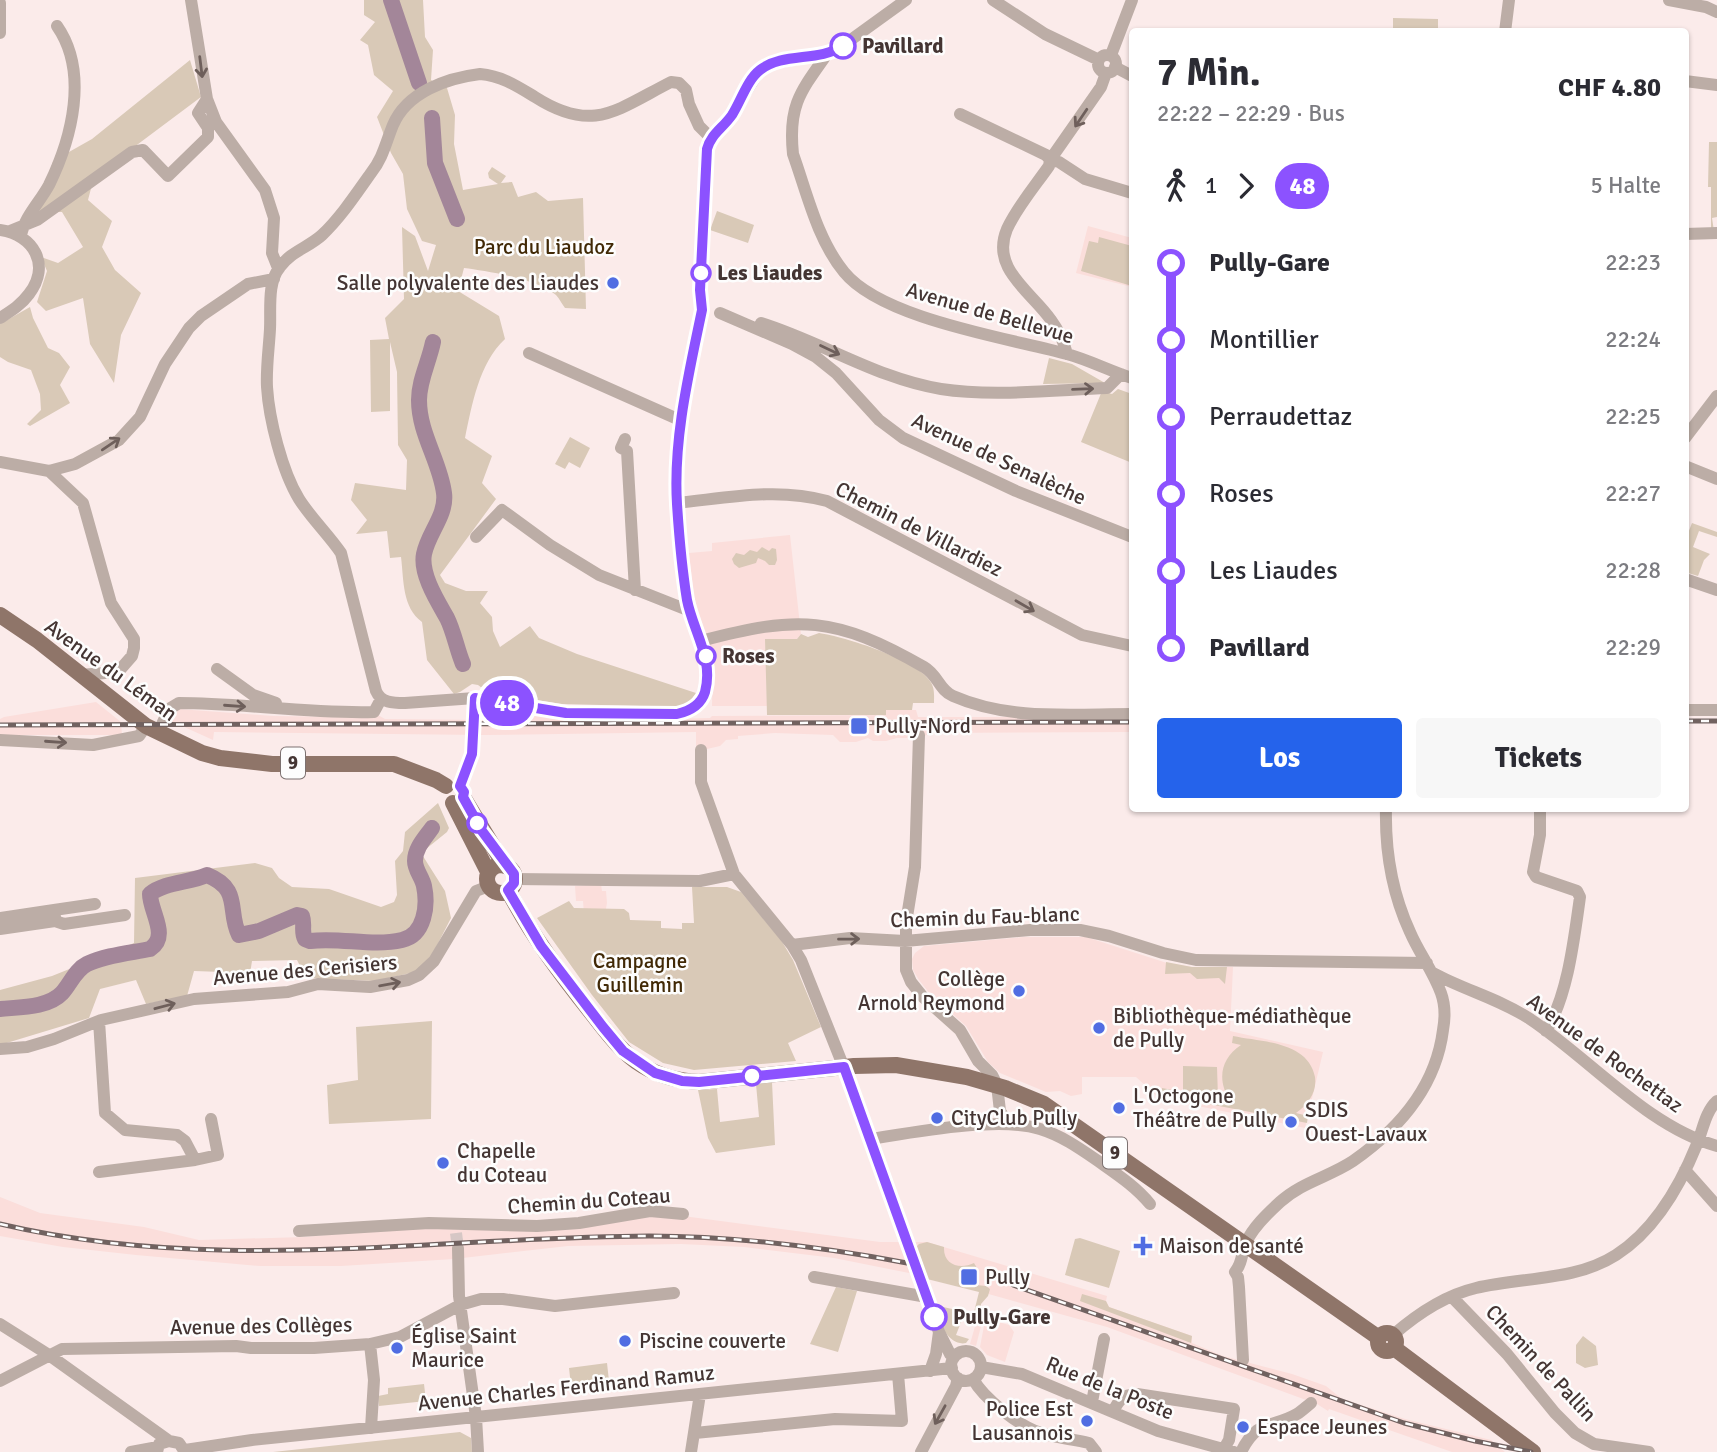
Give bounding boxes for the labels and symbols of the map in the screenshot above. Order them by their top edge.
marker: Pavillard [830,33,856,59]
place label: Pavillard [862,33,943,59]
one-way arrow [195,56,208,78]
one-way arrow [1074,108,1088,127]
park label: Parc du Liaudoz [474,234,614,260]
place label: Les Liaudes [717,260,822,286]
marker: Les Liaudes [691,263,711,283]
place label: Salle polyvalente des Liaudes [337,270,599,296]
marker: Salle polyvalente des Liaudes [605,275,621,291]
street label: Avenue de Bellevue [903,277,1077,349]
one-way arrow [819,344,841,357]
one-way arrow [1071,382,1094,395]
street label: Avenue de Senalèche [908,407,1090,511]
one-way arrow [101,437,120,451]
street label: Chemin de Villardiez [831,476,1007,582]
one-way arrow [1014,599,1034,613]
street label: Avenue du Léman [40,613,182,727]
place label: Roses [722,643,775,669]
marker: Roses [696,646,716,666]
line badge: 48 [476,680,538,726]
one-way arrow [224,700,246,713]
place label: Pully-Nord [875,713,971,739]
marker: Pully-Nord [849,716,869,736]
one-way arrow [45,736,67,749]
road number: 9 [281,748,305,778]
unlabelled marker [467,813,487,833]
street label: Chemin du Fau-blanc [890,901,1080,933]
one-way arrow [837,933,860,946]
park label: Campagne Guillemin [593,948,687,998]
street label: Avenue des Cerisiers [212,949,398,991]
place label: Collège Arnold Reymond [858,966,1005,1016]
one-way arrow [378,977,401,990]
marker: Collège Arnold Reymond [1011,983,1027,999]
street label: Avenue de Rochettaz [1522,988,1688,1118]
one-way arrow [154,999,176,1012]
place label: Bibliothèque-médiathèque de Pully [1113,1003,1351,1053]
marker: Bibliothèque-médiathèque de Pully [1091,1020,1107,1036]
unlabelled marker [742,1066,762,1086]
place label: L'Octogone Théâtre de Pully [1133,1083,1277,1133]
place label: SDIS Ouest-Lavaux [1305,1097,1427,1147]
marker: L'Octogone Théâtre de Pully [1111,1100,1127,1116]
place label: CityClub Pully [951,1105,1077,1131]
marker: CityClub Pully [929,1110,945,1126]
marker: SDIS Ouest-Lavaux [1283,1114,1299,1130]
place label: Chapelle du Coteau [457,1138,547,1188]
road number: 9 [1103,1138,1127,1168]
marker: Chapelle du Coteau [435,1155,451,1171]
street label: Chemin du Coteau [507,1182,671,1220]
place label: Maison de santé [1159,1233,1304,1259]
marker: Maison de santé [1133,1236,1153,1256]
place label: Pully [985,1264,1030,1290]
marker: Pully [959,1267,979,1287]
street label: Chemin de Pallin [1480,1299,1602,1427]
marker: Pully-Gare [921,1304,947,1330]
place label: Pully-Gare [953,1304,1051,1330]
street label: Avenue des Collèges [170,1311,352,1341]
place label: Église Saint Maurice [411,1323,517,1373]
place label: Piscine couverte [639,1328,786,1354]
marker: Piscine couverte [617,1333,633,1349]
marker: Église Saint Maurice [389,1340,405,1356]
street label: Rue de la Poste [1042,1351,1178,1425]
street label: Avenue Charles Ferdinand Ramuz [416,1359,716,1417]
place label: Police Est Lausannois [972,1396,1073,1446]
one-way arrow [932,1404,946,1425]
marker: Police Est Lausannois [1079,1413,1095,1429]
place label: Espace Jeunes [1257,1414,1387,1440]
marker: Espace Jeunes [1235,1419,1251,1435]

